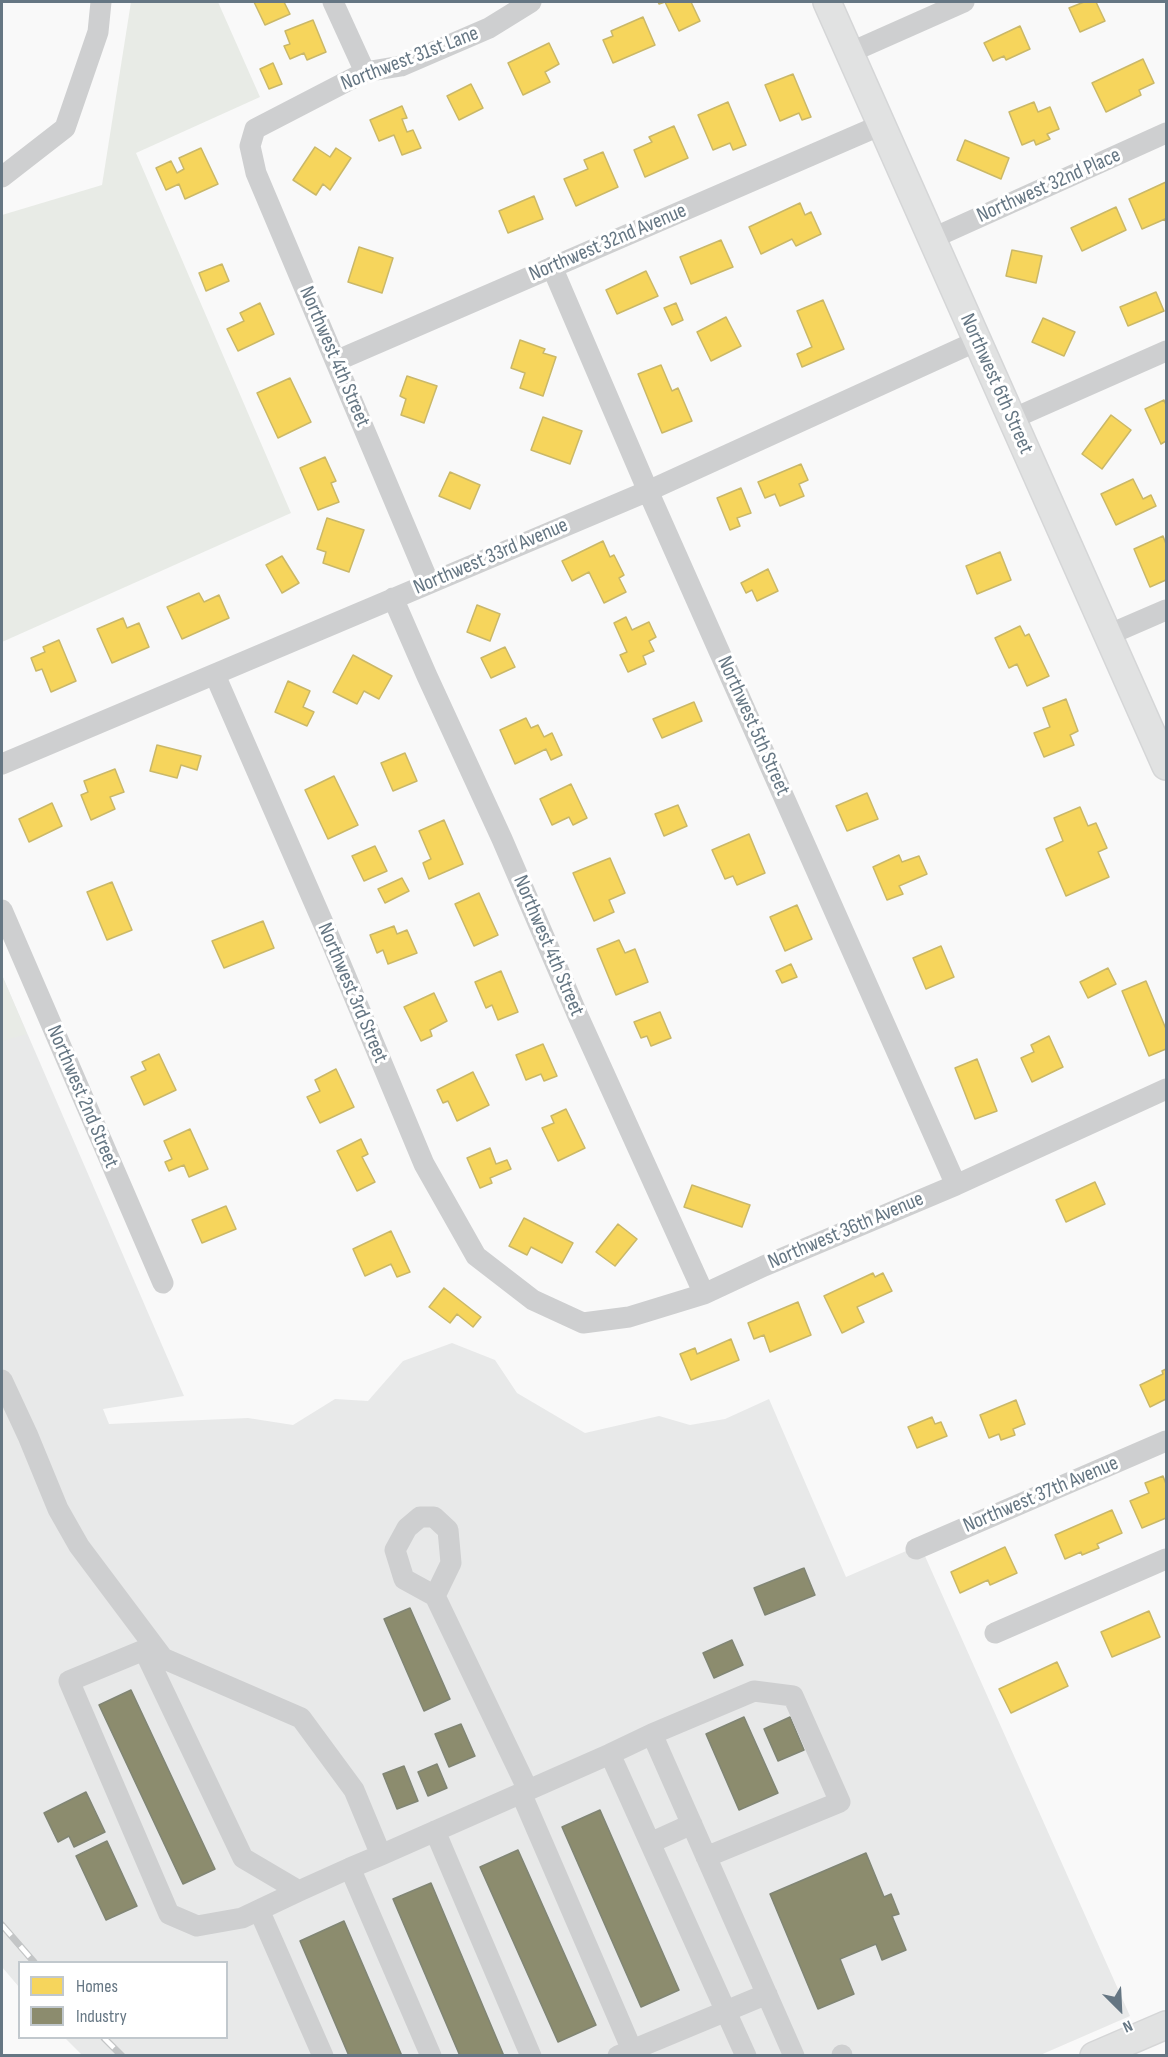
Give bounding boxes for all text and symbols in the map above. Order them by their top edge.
street label: Northwest 31st Lane [338,21,482,97]
street label: Northwest 32nd Place [973,143,1125,229]
street label: Northwest 32nd Avenue [526,199,690,287]
street label: Northwest 4th Street [293,283,375,431]
street label: Northwest 6th Street [954,310,1038,458]
street label: Northwest 33rd Avenue [410,513,572,601]
street label: Northwest 5th Street [711,652,795,800]
street label: Northwest 4th Street [507,872,589,1020]
street label: Northwest 3rd Street [311,919,393,1067]
street label: Northwest 2nd Street [41,1022,123,1172]
street label: Northwest 36th Avenue [764,1187,928,1275]
street label: Northwest 37th Avenue [960,1451,1122,1539]
legend [18,1961,228,2039]
text: Homes [76,1976,118,1997]
north arrow [1090,1979,1150,2039]
text: Industry [76,2006,127,2027]
text: N [1120,2015,1135,2036]

